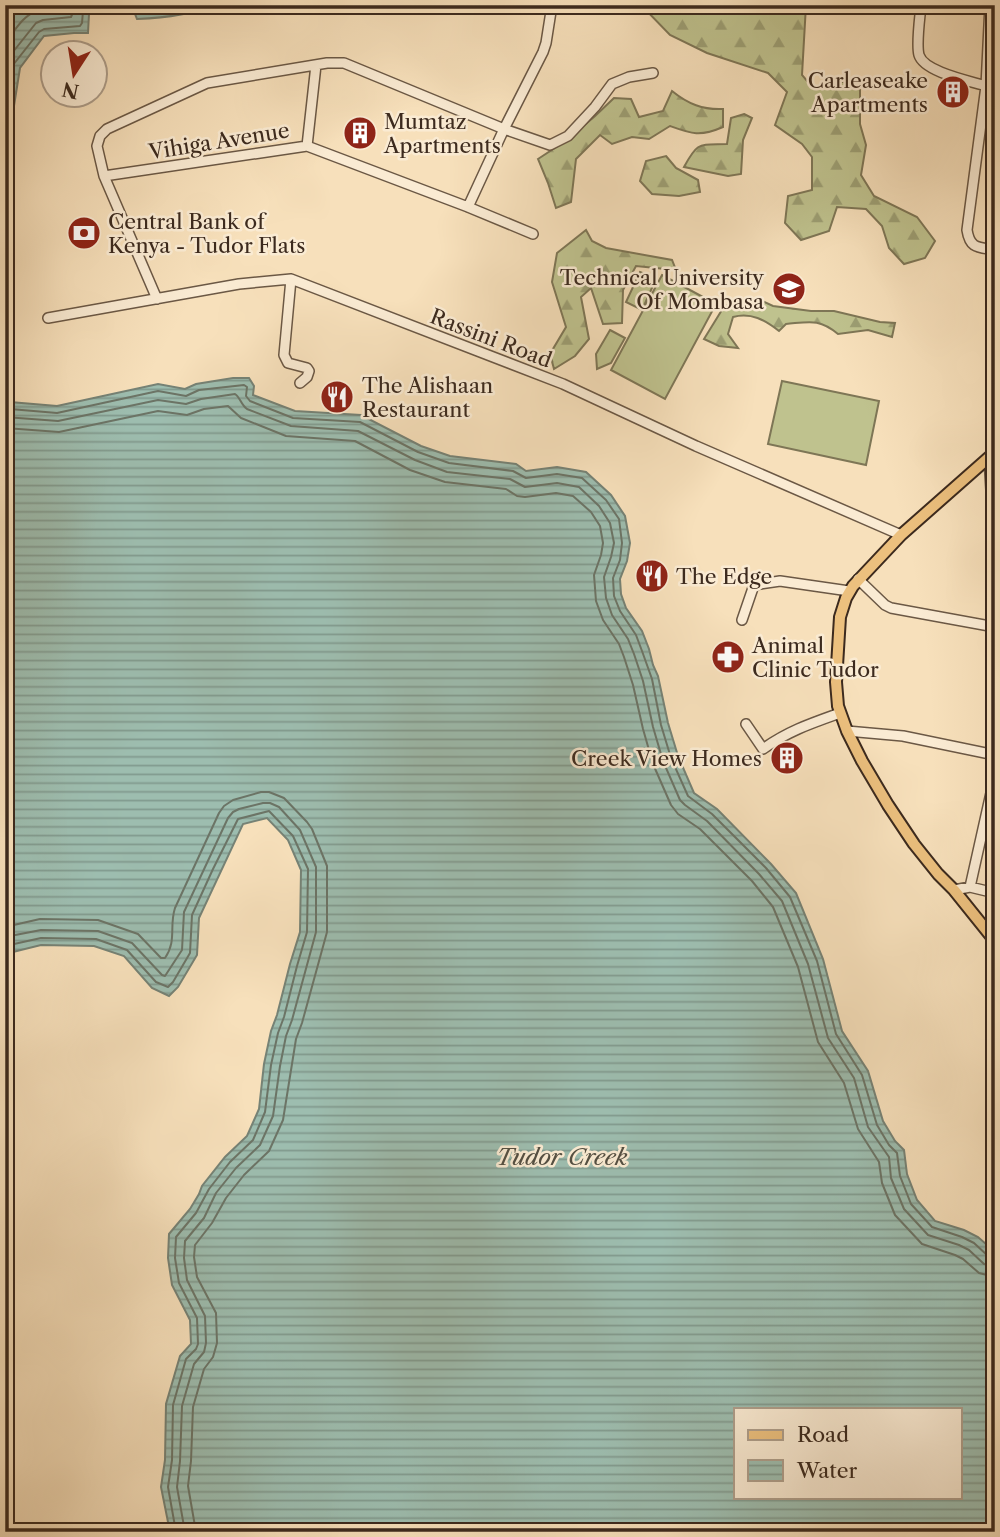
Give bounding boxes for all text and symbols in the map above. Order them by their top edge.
north arrow [38,38,108,108]
place label: Carleaseake Apartments [808,68,928,117]
building icon: Carleaseake Apartments [934,73,972,111]
text: N [60,77,81,103]
place label: Mumtaz Apartments [383,109,501,158]
building icon: Mumtaz Apartments [341,114,379,152]
street label: Vihiga Avenue [146,118,291,165]
place label: Central Bank of Kenya - Tudor Flats [108,209,305,258]
bank icon: Central Bank of Kenya - Tudor Flats [65,214,103,252]
place label: Technical University Of Mombasa [560,265,765,314]
school or university icon: Technical University Of Mombasa [770,270,808,308]
street label: Rassini Road [427,303,556,373]
place label: The Alishaan Restaurant [362,373,493,422]
restaurant icon: The Alishaan Restaurant [318,378,356,416]
restaurant icon: The Edge [633,557,671,595]
place label: The Edge [676,564,772,589]
place label: Animal Clinic Tudor [751,633,879,682]
pharmacy icon: Animal Clinic Tudor [709,638,747,676]
building icon: Creek View Homes [768,739,806,777]
place label: Creek View Homes [571,746,762,771]
water label: Tudor Creek [497,1143,628,1171]
legend [734,1408,962,1498]
text: Road [797,1422,849,1447]
text: Water [796,1458,857,1483]

